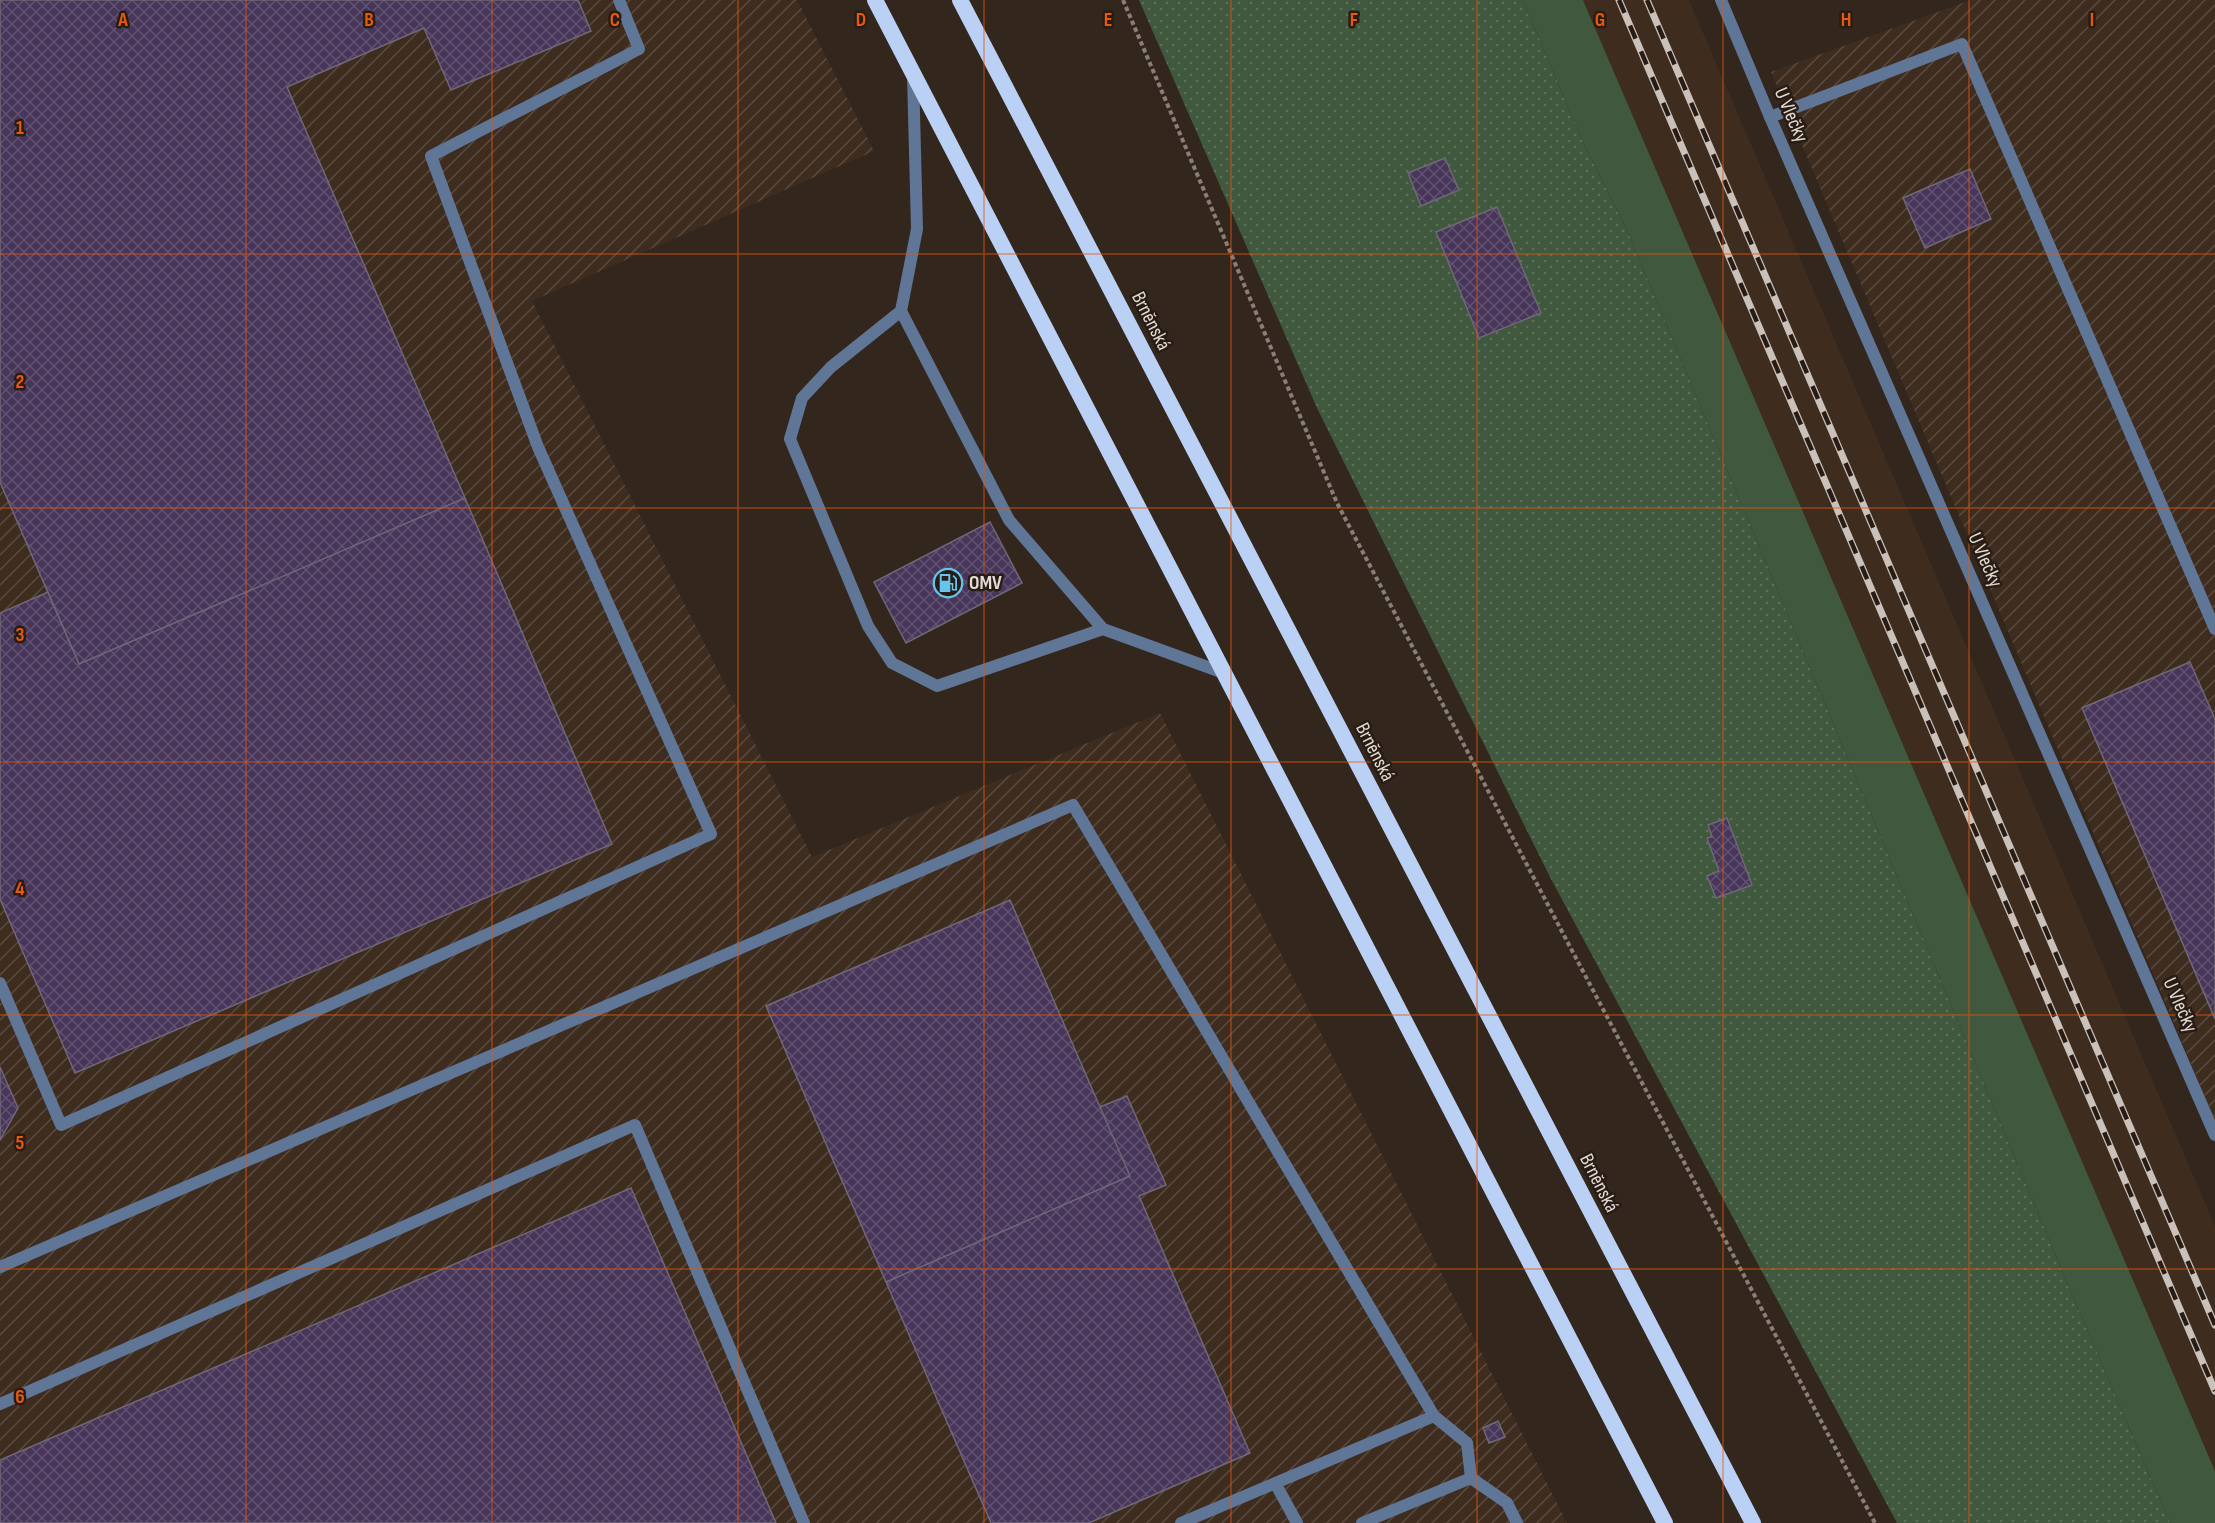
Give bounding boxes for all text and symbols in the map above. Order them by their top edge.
text: A [117,8,128,32]
text: B [364,8,374,32]
text: C [610,8,620,32]
text: D [856,8,866,32]
text: E [1104,8,1112,32]
text: F [1350,8,1358,32]
text: G [1595,8,1605,32]
text: H [1841,8,1851,32]
text: I [2090,8,2094,32]
street label: U Vlečky [1769,84,1813,146]
text: 1 [16,116,24,140]
street label: Brněnská [1126,288,1176,354]
text: 2 [16,370,24,394]
street label: U Vlečky [1962,529,2008,591]
fuel station icon: OMV [932,567,964,599]
place label: OMV [969,571,1002,595]
text: 3 [16,623,25,647]
street label: Brněnská [1350,719,1400,785]
text: 4 [15,877,25,901]
street label: U Vlečky [2157,974,2203,1036]
text: 5 [16,1131,25,1155]
street label: Brněnská [1574,1150,1624,1216]
text: 6 [15,1385,25,1409]

